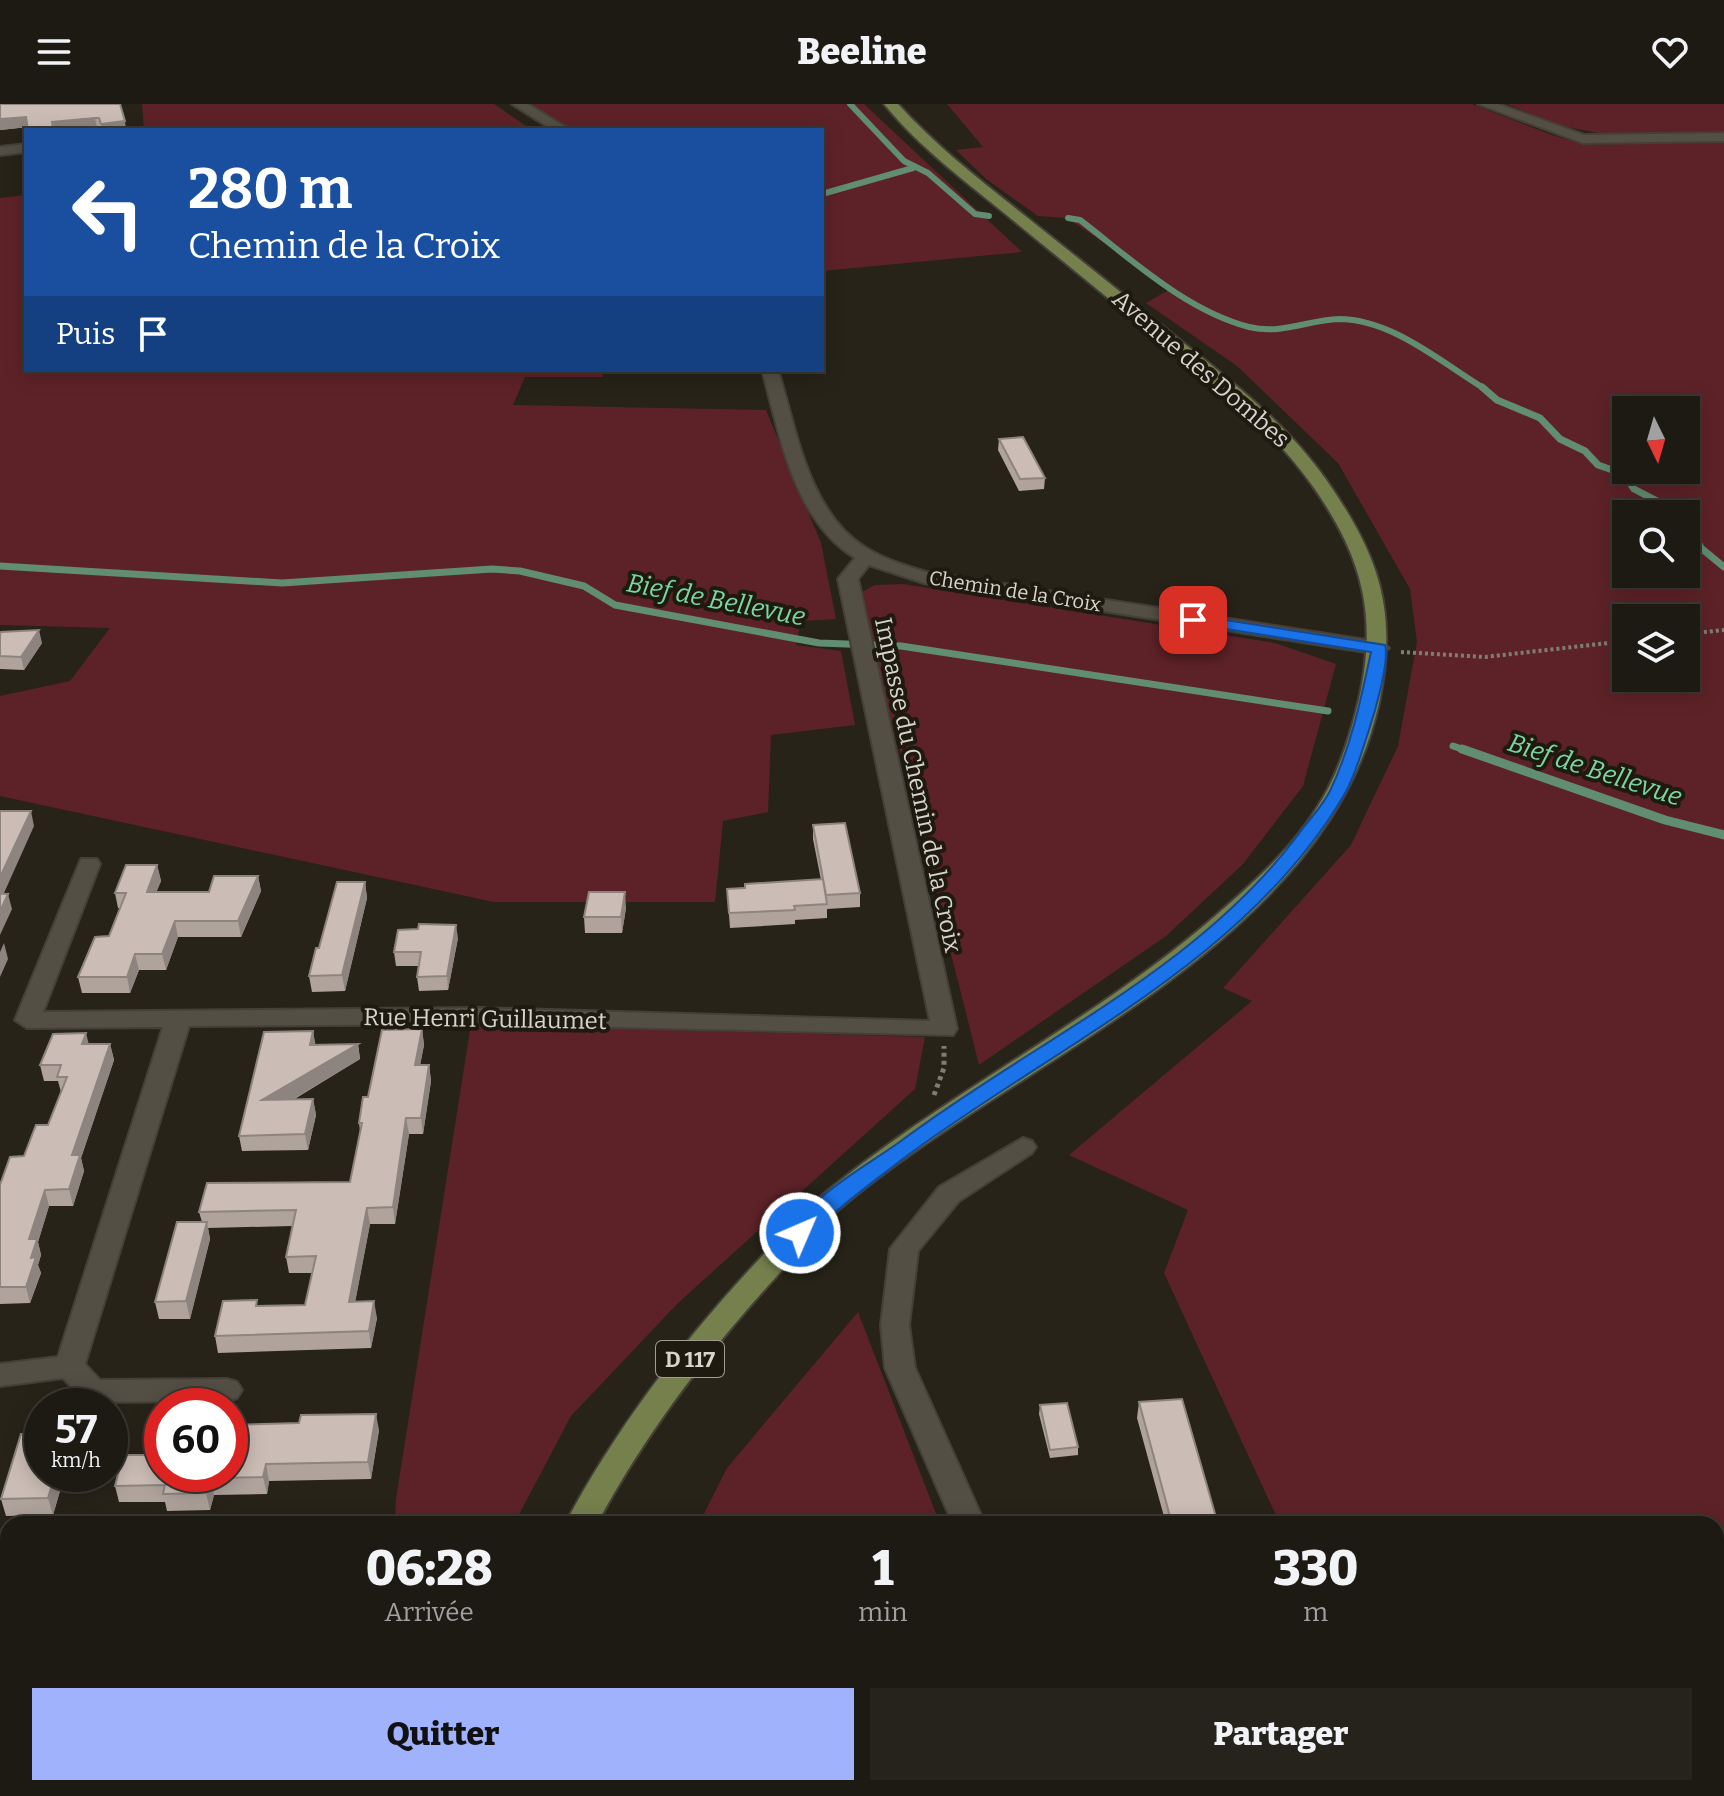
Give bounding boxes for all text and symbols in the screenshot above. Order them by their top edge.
icon: menu [32,30,76,74]
text: Beeline [797,30,927,74]
icon: heart [1648,30,1692,74]
text: 280 m [188,156,352,223]
icon: left [56,160,160,264]
text: Chemin de la Croix [188,224,500,268]
street label: Avenue des Dombes [1107,285,1295,453]
icon: arrive [131,312,175,356]
text: Puis [56,316,115,352]
north arrow [1612,396,1700,484]
map controls [1612,396,1700,692]
button: search [1612,500,1700,588]
street label: Chemin de la Croix [927,566,1103,616]
water label: Bief de Bellevue [624,567,808,633]
pin [1159,586,1227,654]
icon: arrive [1171,598,1215,642]
button: layers [1612,604,1700,692]
street label: Impasse du Chemin de la Croix [869,615,967,955]
water label: Bief de Bellevue [1504,727,1686,813]
street label: Rue Henri Guillaumet [363,1003,607,1035]
position arrow [758,1191,842,1275]
road number: D 117 [656,1341,724,1377]
speed limit sign: 60 [144,1388,248,1492]
text: 57 [55,1406,97,1454]
text: km/h [51,1448,101,1472]
text: 06:28 [366,1540,493,1598]
text: 1 [872,1540,893,1598]
text: 330 [1273,1540,1358,1598]
text: Arrivée [385,1597,474,1628]
text: min [858,1597,907,1628]
text: m [1303,1597,1328,1628]
button: Quitter [32,1688,854,1780]
button: Partager [870,1688,1692,1780]

